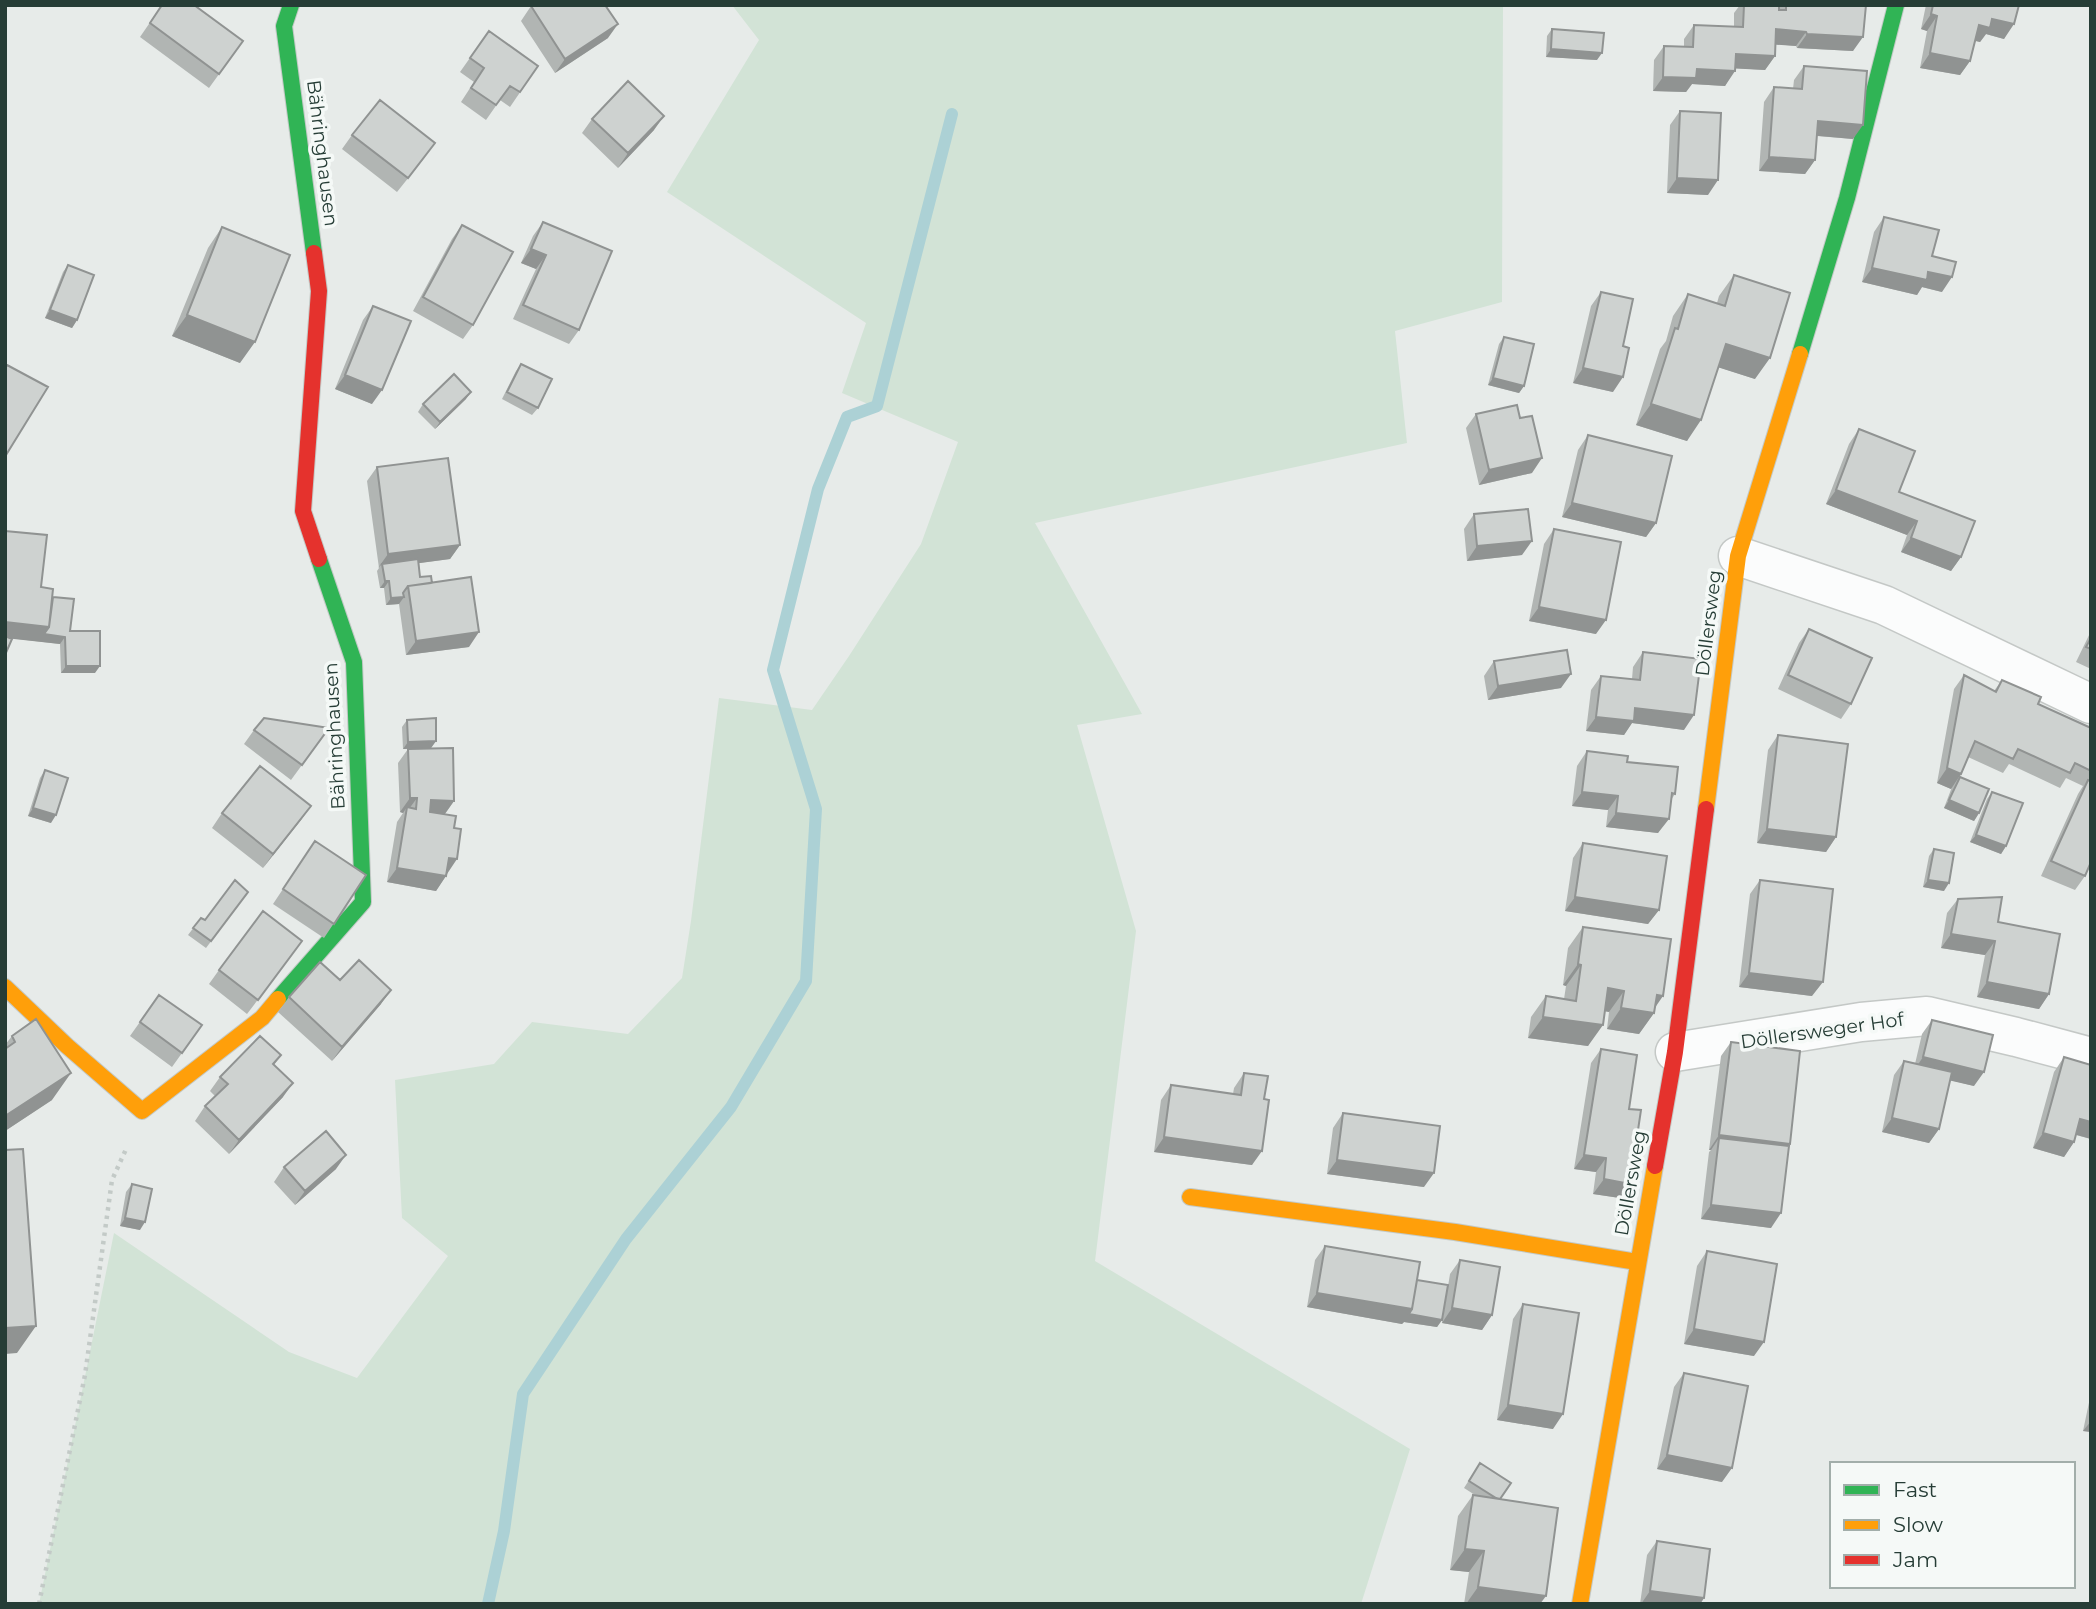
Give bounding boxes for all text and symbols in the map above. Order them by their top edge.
street label: Bähringhausen [302,79,343,228]
street label: Döllersweg [1691,569,1726,678]
street label: Bähringhausen [319,662,350,810]
street label: Döllersweger Hof [1739,1007,1907,1053]
street label: Döllersweg [1610,1128,1651,1238]
legend [1830,1462,2075,1588]
text: Fast [1893,1477,1937,1502]
text: Slow [1893,1512,1943,1537]
text: Jam [1892,1547,1938,1572]

